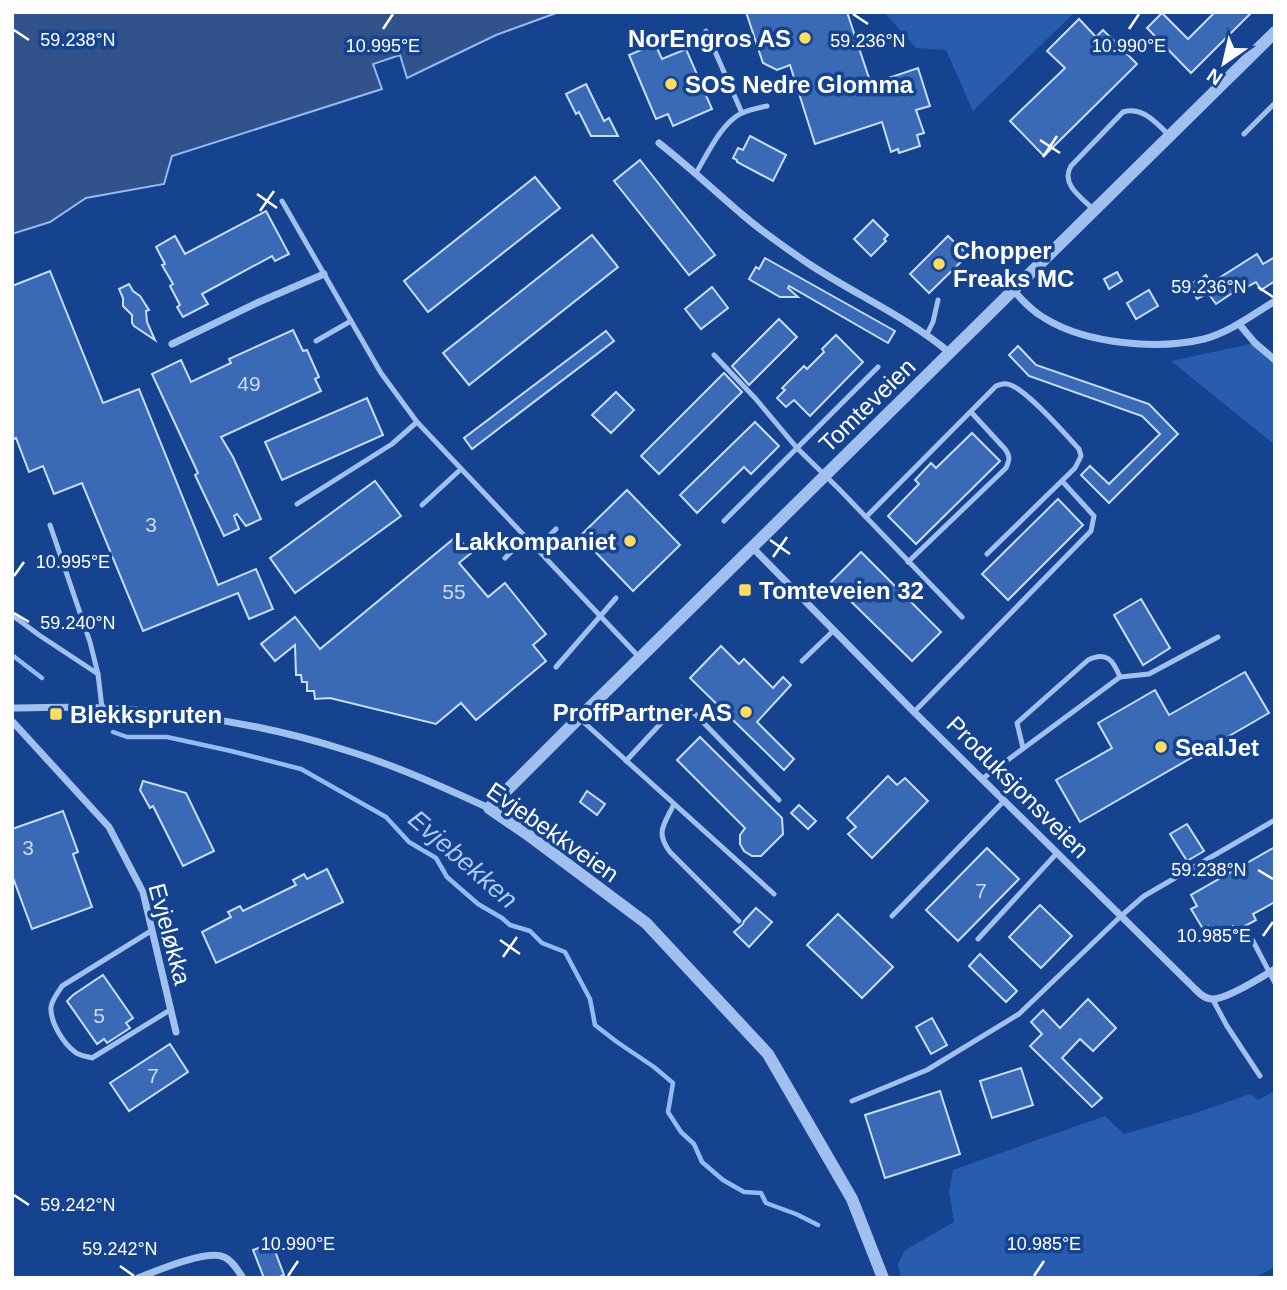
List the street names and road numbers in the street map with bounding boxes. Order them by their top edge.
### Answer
street label: Tomteveien [813,353,921,457]
street label: Produksjonsveien [941,710,1095,864]
street label: Evjebekkveien [482,777,624,887]
street label: Evjeløkka [143,880,197,988]

